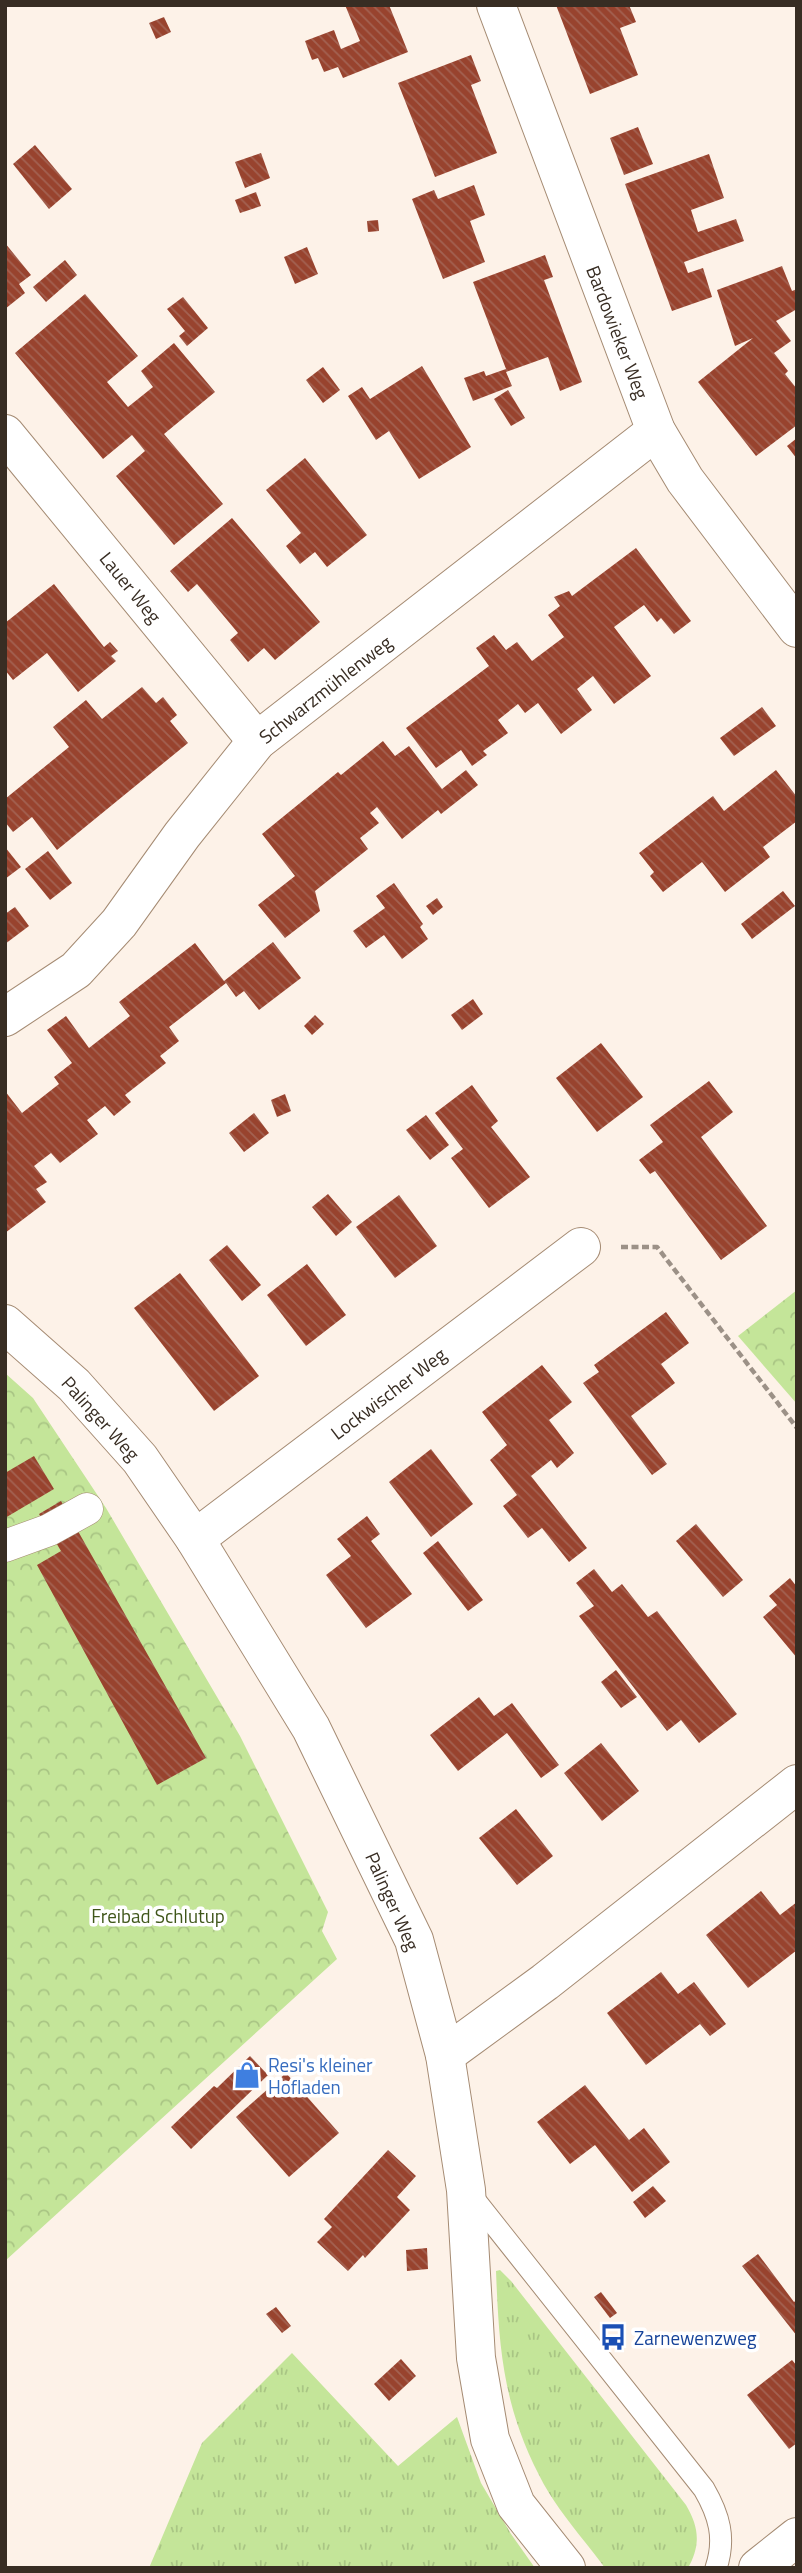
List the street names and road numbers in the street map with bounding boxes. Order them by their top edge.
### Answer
street label: Bardowieker Weg [579,261,657,403]
street label: Lauer Weg [93,545,169,629]
street label: Schwarzmühlenweg [252,628,398,750]
street label: Lockwischer Weg [324,1340,452,1446]
street label: Palinger Weg [55,1369,147,1467]
street label: Palinger Weg [358,1847,428,1955]

